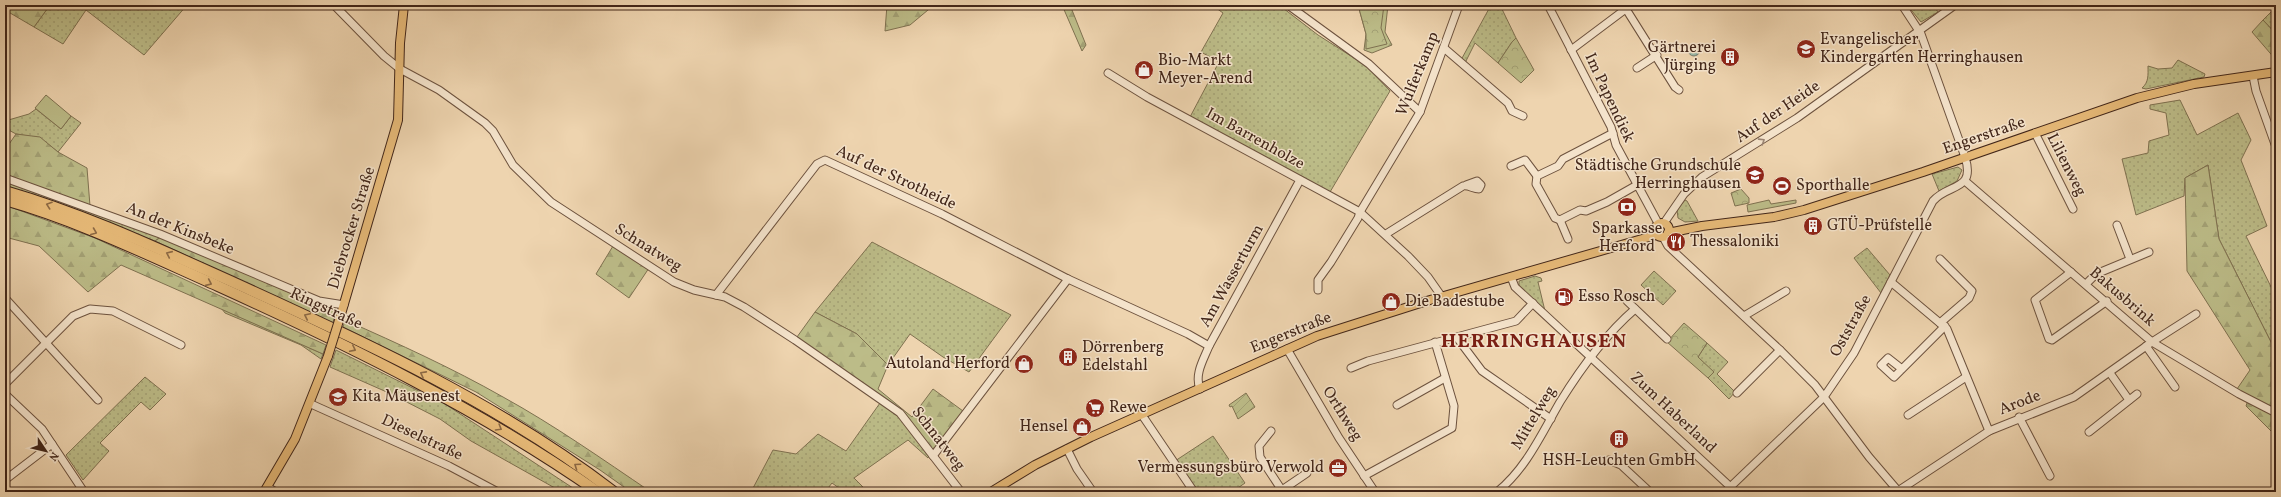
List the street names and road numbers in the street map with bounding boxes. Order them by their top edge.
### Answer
street label: Wulferkamp [1391,29,1445,119]
street label: Im Papendiek [1579,50,1640,147]
street label: Auf der Heide [1731,76,1825,148]
street label: Im Barrenholze [1202,103,1308,175]
street label: Engerstraße [1940,112,2028,160]
street label: Lilienweg [2041,130,2091,200]
street label: Auf der Strotheide [832,140,960,216]
street label: Diebrocker Straße [323,164,381,292]
street label: An der Kinsbeke [123,197,237,261]
street label: Schnatweg [610,219,686,277]
street label: Am Wasserturm [1195,221,1269,331]
street label: Bakusbrink [2084,262,2160,332]
street label: Ringstraße [286,283,366,335]
street label: Oststraße [1825,291,1877,361]
street label: Engerstraße [1247,307,1335,359]
street label: Zum Haberland [1625,367,1721,459]
street label: Orthweg [1317,382,1367,446]
street label: Mittelweg [1506,382,1562,454]
street label: Arode [1996,385,2044,421]
street label: Schnatweg [906,402,970,476]
street label: Dieselstraße [378,410,466,466]

